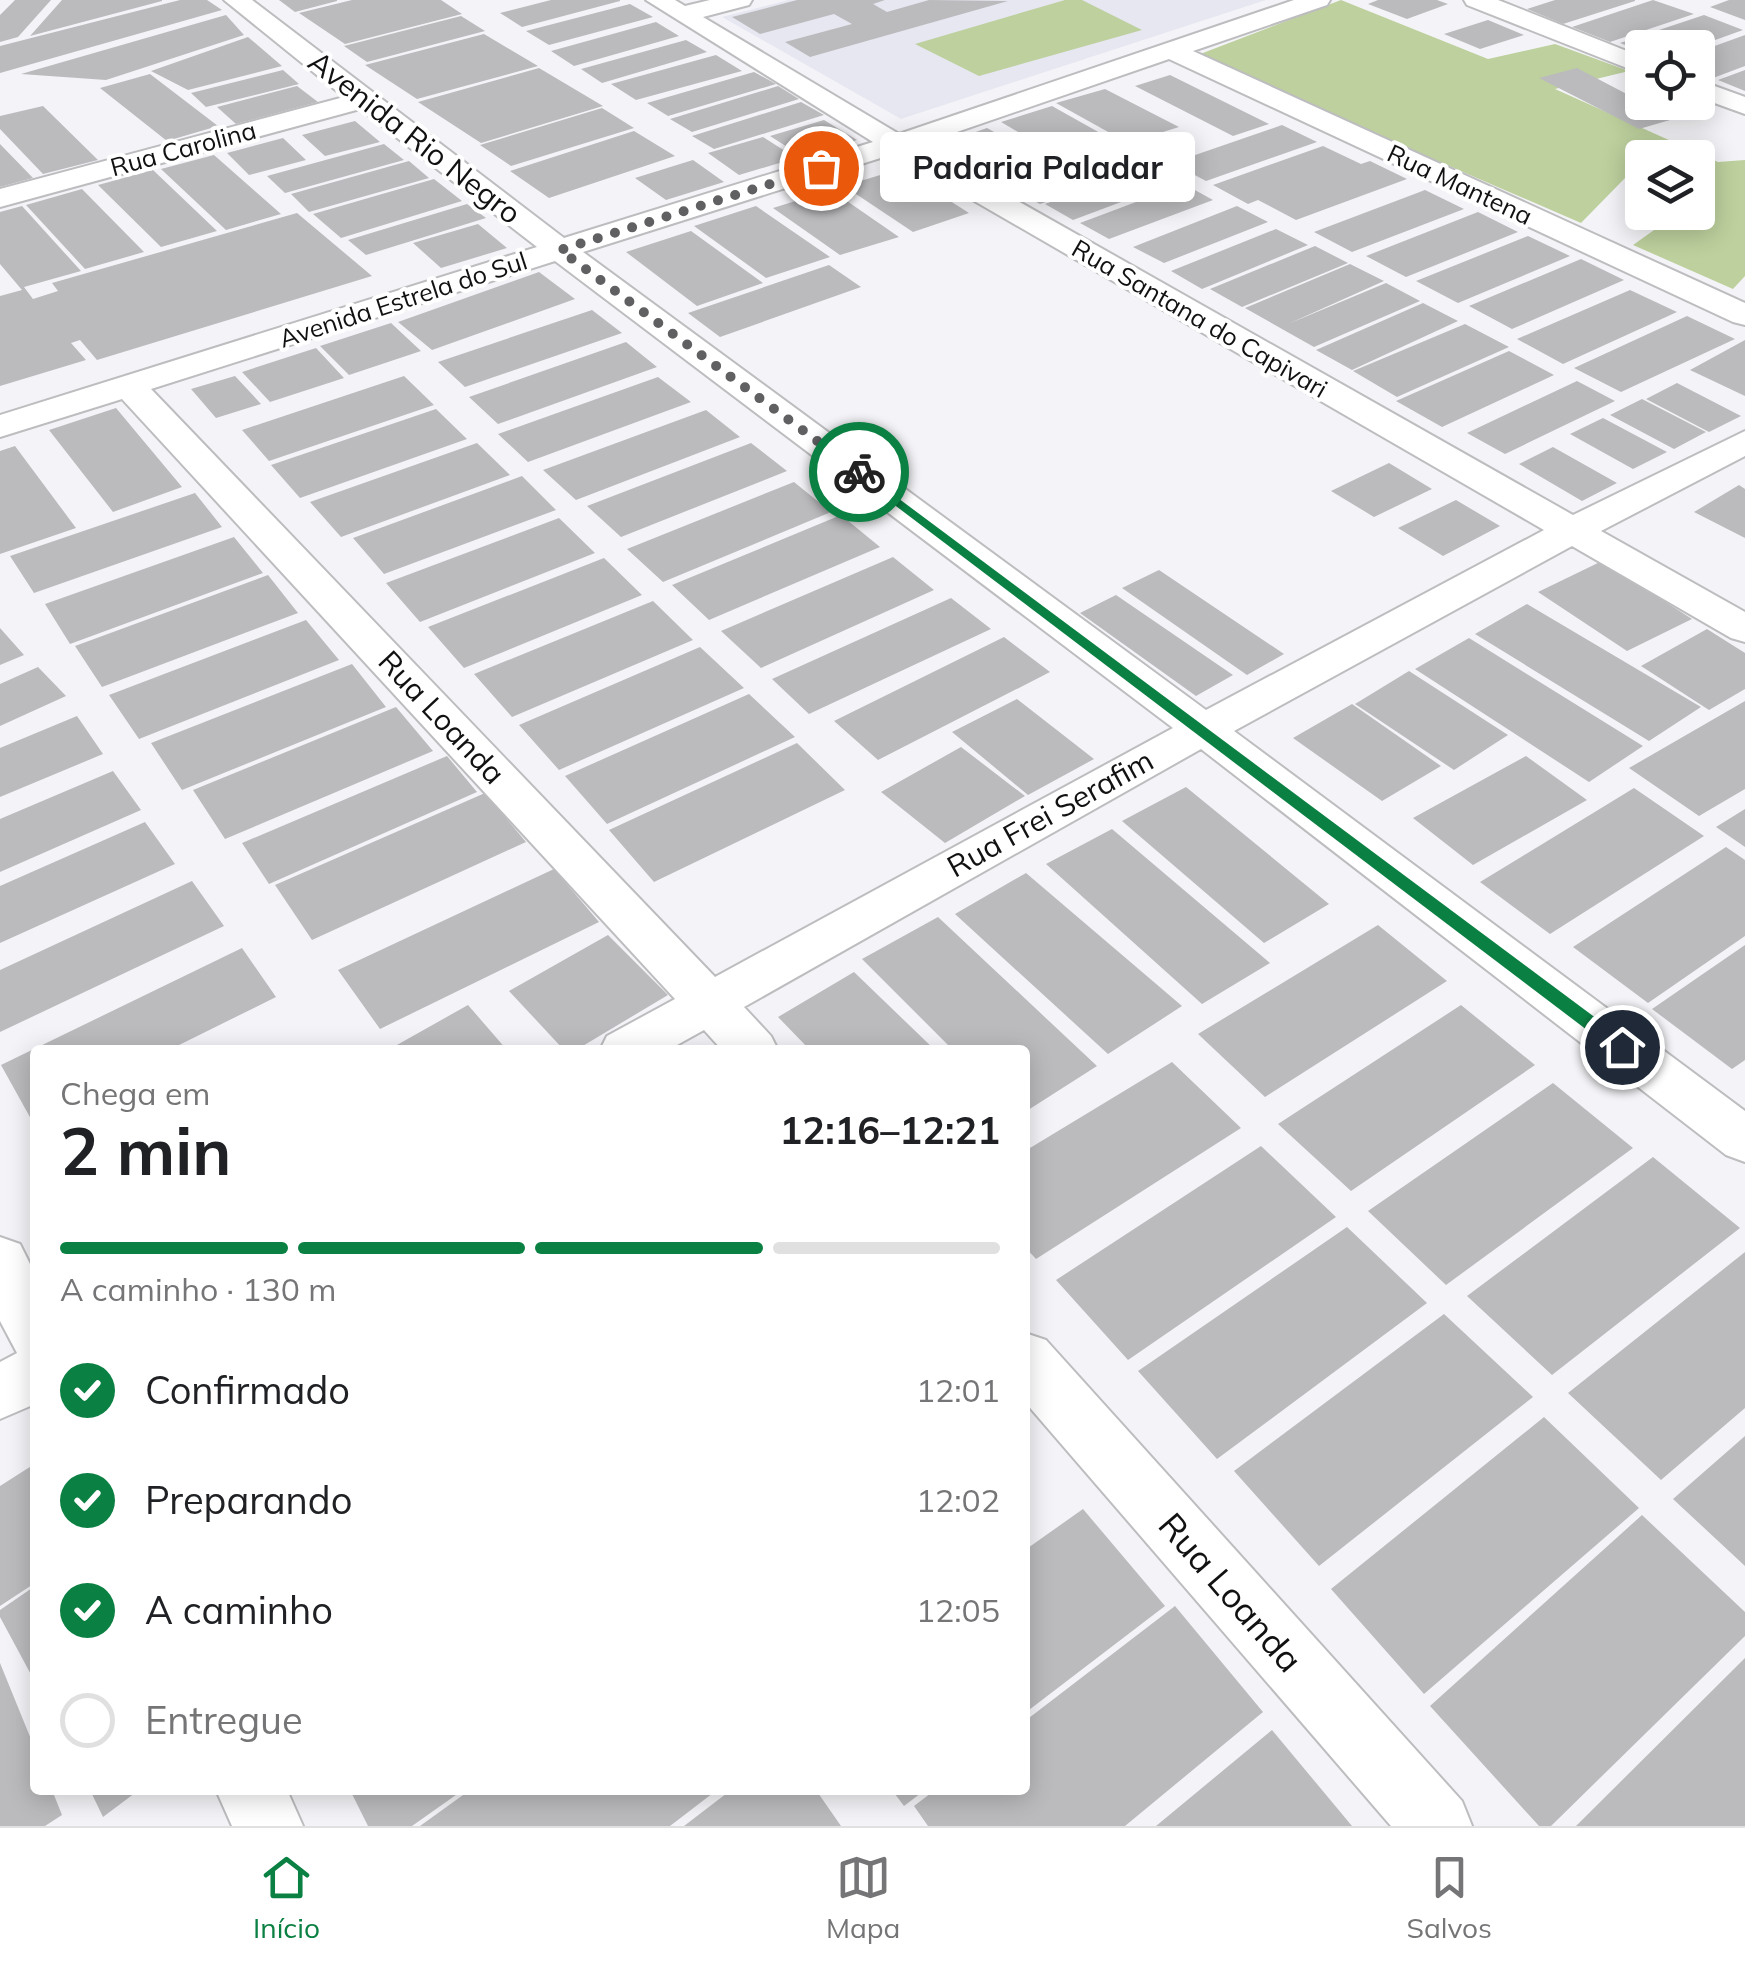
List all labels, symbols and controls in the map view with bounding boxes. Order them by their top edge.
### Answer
map controls [1625,30,1715,230]
button: locate [1625,30,1715,120]
street label: Avenida Rio Negro [301,42,529,232]
street label: Rua Carolina [107,114,259,182]
pin [779,126,864,211]
callout: Padaria Paladar [881,133,1196,203]
street label: Rua Mantena [1383,137,1537,231]
button: layers [1625,140,1715,230]
icon: bag [794,141,849,196]
text: Padaria Paladar [912,147,1163,187]
street label: Rua Santana do Capivari [1067,232,1333,404]
street label: Avenida Estrela do Sul [275,244,531,354]
courier [809,422,909,522]
icon: bike [832,445,887,500]
street label: Rua Loanda [371,642,513,792]
street label: Rua Frei Serafim [940,741,1160,885]
pin [1580,1005,1665,1090]
icon: home [1595,1020,1650,1075]
text: Chega em [60,1073,210,1113]
text: 12:16–12:21 [780,1106,1000,1154]
text: 2 min [60,1110,231,1191]
text: A caminho · 130 m [60,1269,336,1309]
icon: check [60,1363,115,1418]
text: Confirmado [145,1366,350,1414]
text: 12:01 [916,1370,1000,1410]
icon: check [60,1473,115,1528]
text: Preparando [145,1476,352,1524]
text: 12:02 [916,1480,1000,1520]
street label: Rua Loanda [1150,1503,1312,1681]
icon: check [60,1583,115,1638]
text: A caminho [145,1586,333,1634]
text: 12:05 [916,1590,1000,1630]
text: Entregue [145,1696,303,1744]
tab: Início [253,1850,320,1945]
tab: Mapa [826,1850,900,1945]
tab: Salvos [1406,1850,1492,1945]

